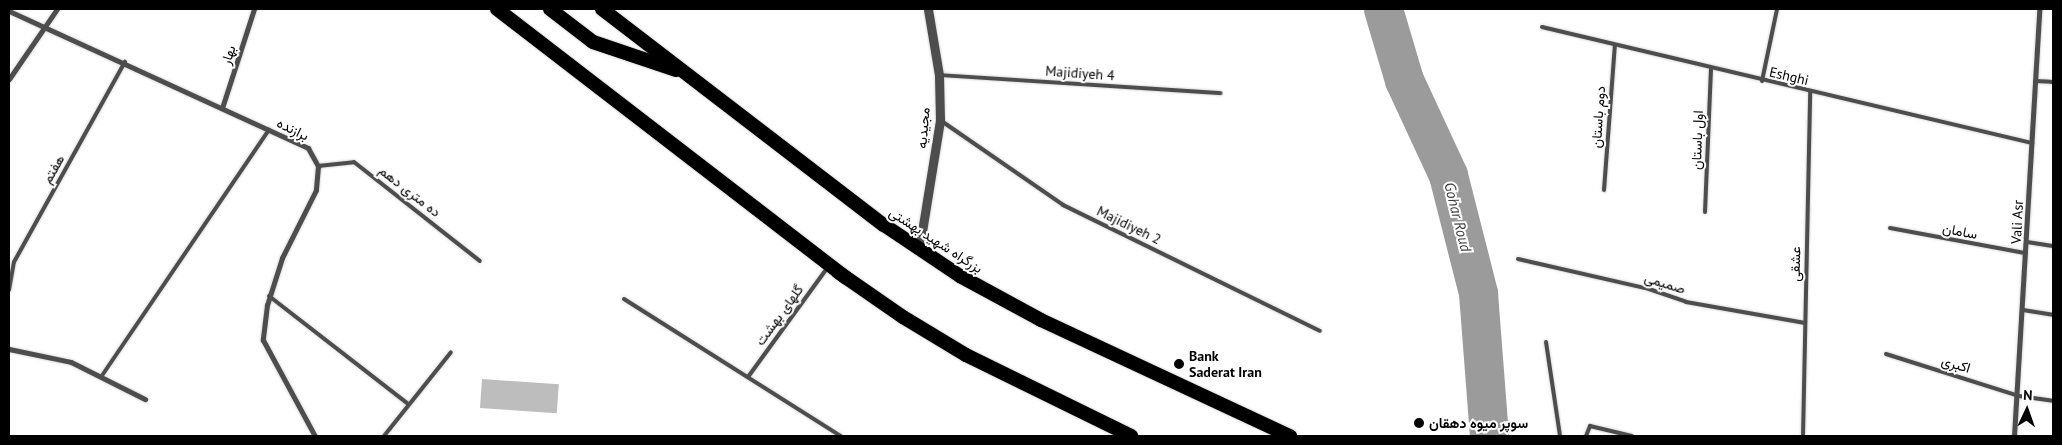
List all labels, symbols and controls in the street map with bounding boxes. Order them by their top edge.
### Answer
street label: بهار [217,43,239,67]
street label: Majidiyeh 4 [1045,62,1115,84]
street label: Eshghi [1768,63,1810,89]
street label: دوم باستان [1587,85,1609,149]
street label: مجیدیه [913,107,933,149]
street label: اول باستان [1688,110,1706,170]
street label: برازنده [274,114,312,144]
street label: هفتم [38,152,68,186]
street label: ده متری دهم [376,162,444,220]
water label: Gohar Roud [1441,180,1475,254]
street label: Vali Asr [2007,199,2027,245]
street label: Majidiyeh 2 [1094,202,1164,248]
street label: بزرگراه شهید بهشتی [886,203,986,277]
street label: سامان [1941,219,1979,243]
street label: عشقی [1786,246,1804,282]
street label: صمیمی [1642,269,1688,297]
street label: گلهای بهشت [751,281,807,349]
place label: Bank Saderat Iran [1189,348,1262,381]
street label: اکبری [1939,352,1973,376]
marker: Bank Saderat Iran [1173,358,1185,370]
north arrow [2002,385,2052,435]
text: N [2023,386,2033,404]
place label: سوپر میوه دهقان [1429,415,1528,431]
marker: سوپر میوه دهقان [1413,417,1425,429]

